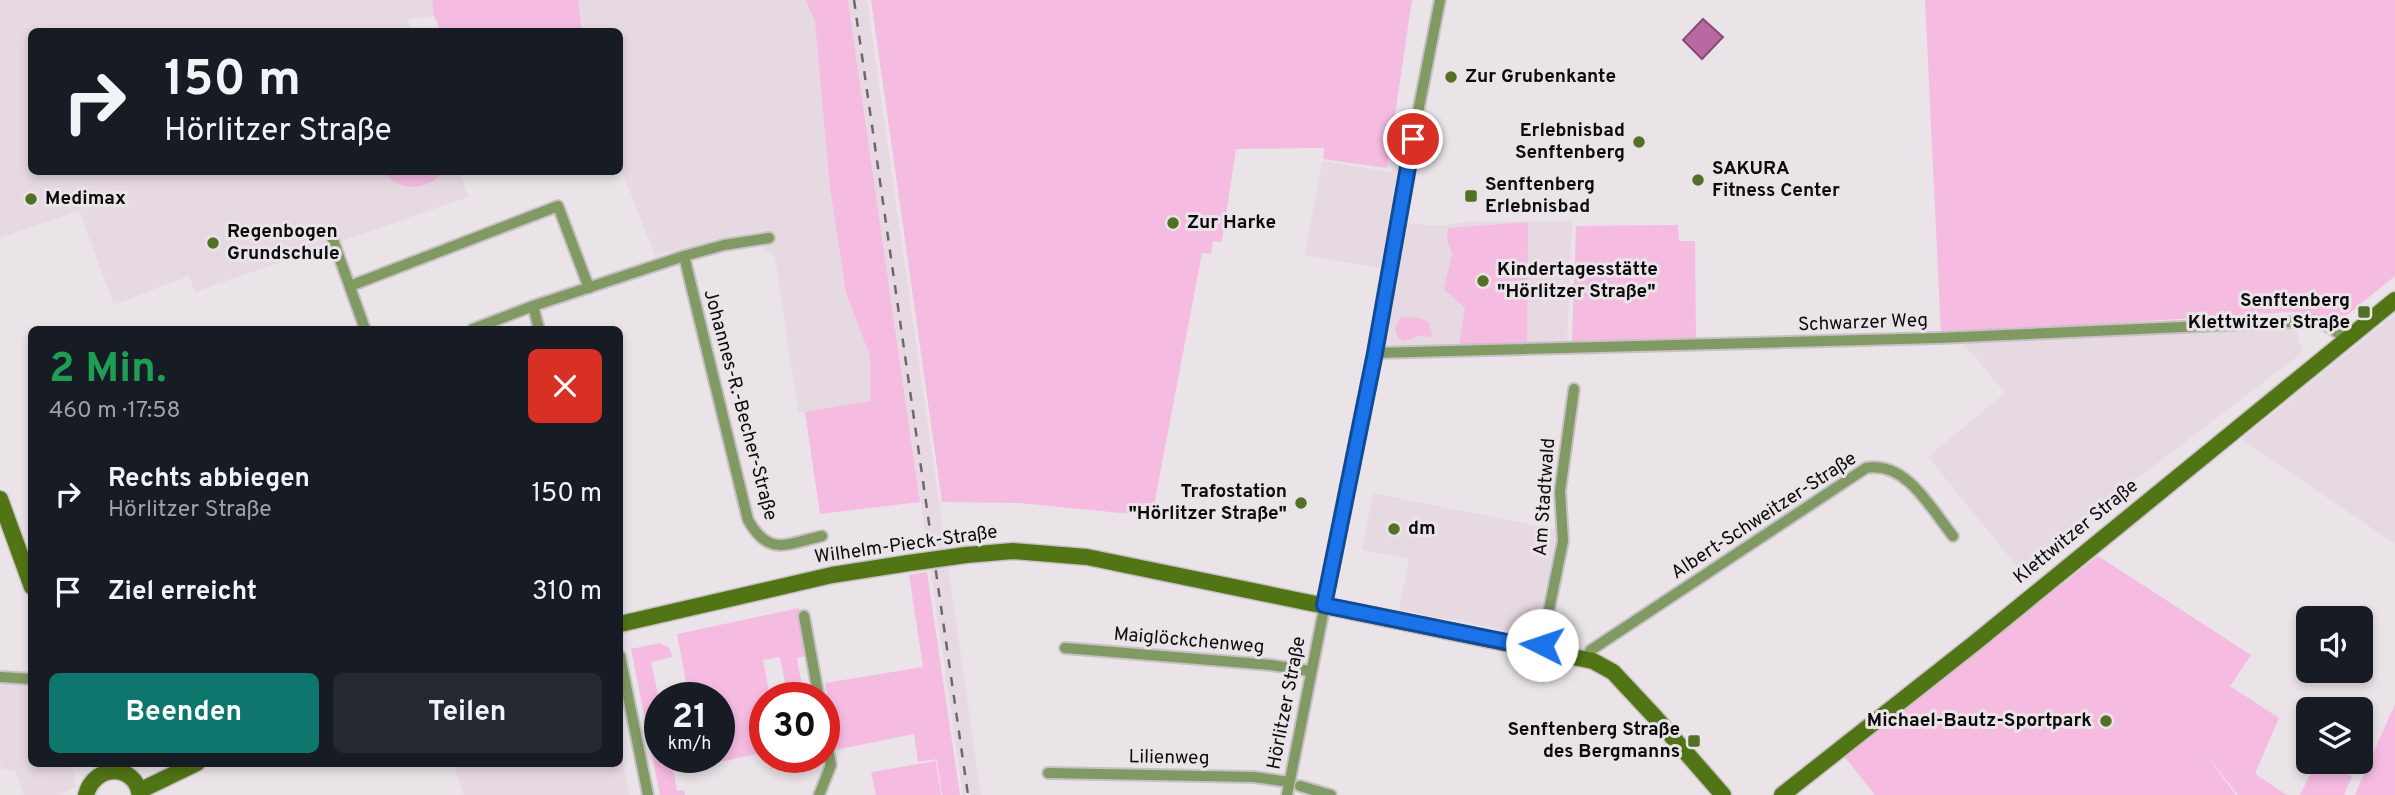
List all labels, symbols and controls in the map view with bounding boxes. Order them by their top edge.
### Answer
text: 150 m [164,51,301,113]
icon: right [49,56,140,147]
place label: Zur Grubenkante [1465,65,1616,89]
marker: Zur Grubenkante [1443,69,1459,85]
pin [1383,109,1443,169]
text: Hörlitzer Straße [164,112,392,152]
place label: Erlebnisbad Senftenberg [1515,119,1625,165]
icon: arrive [1394,120,1432,158]
marker: Erlebnisbad Senftenberg [1631,134,1647,150]
place label: SAKURA Fitness Center [1712,157,1840,203]
marker: SAKURA Fitness Center [1690,172,1706,188]
place label: Senftenberg Erlebnisbad [1485,173,1595,219]
place label: Medimax [45,187,126,211]
marker: Senftenberg Erlebnisbad [1463,188,1479,204]
marker: Medimax [23,191,39,207]
place label: Zur Harke [1187,211,1276,235]
marker: Zur Harke [1165,215,1181,231]
place label: Regenbogen Grundschule [227,220,340,266]
marker: Regenbogen Grundschule [205,235,221,251]
place label: Kindertagesstätte "Hörlitzer Straße" [1497,258,1658,304]
marker: Kindertagesstätte "Hörlitzer Straße" [1475,273,1491,289]
street label: Johannes-R.-Becher-Straße [698,287,782,523]
place label: Senftenberg Klettwitzer Straße [2188,289,2350,335]
marker: Senftenberg Klettwitzer Straße [2356,304,2372,320]
street label: Schwarzer Weg [1798,309,1928,337]
text: 2 Min. [49,344,166,397]
button: close [528,349,602,423]
text: 460 m · 17:58 [49,397,181,426]
street label: Am Stadtwald [1529,437,1561,557]
street label: Albert-Schweitzer-Straße [1667,447,1861,585]
text: Rechts abbiegen [108,463,310,496]
street label: Klettwitzer Straße [2009,474,2143,590]
icon: right [49,475,87,513]
text: 150 m [531,478,602,511]
place label: Trafostation "Hörlitzer Straße" [1128,480,1287,526]
marker: Trafostation "Hörlitzer Straße" [1293,495,1309,511]
text: Hörlitzer Straße [108,496,272,525]
place label: dm [1408,517,1436,541]
street label: Wilhelm-Pieck-Straße [813,520,999,570]
marker: dm [1386,521,1402,537]
icon: arrive [49,573,87,611]
text: Ziel erreicht [108,576,257,609]
text: 310 m [532,576,602,609]
map controls [2296,606,2373,774]
button: sound [2296,606,2373,683]
position arrow [1505,608,1579,682]
street label: Maiglöckchenweg [1113,622,1265,660]
street label: Hörlitzer Straße [1262,634,1312,772]
button: Beenden [49,673,319,753]
button: Teilen [333,673,602,753]
speed limit sign: 30 [749,682,840,773]
text: 21 [672,696,707,740]
button: layers [2296,697,2373,774]
place label: Michael-Bautz-Sportpark [1867,709,2092,733]
marker: Michael-Bautz-Sportpark [2098,713,2114,729]
place label: Senftenberg Straße des Bergmanns [1507,718,1680,764]
text: km/h [668,733,711,756]
marker: Senftenberg Straße des Bergmanns [1686,733,1702,749]
street label: Lilienweg [1128,745,1210,771]

